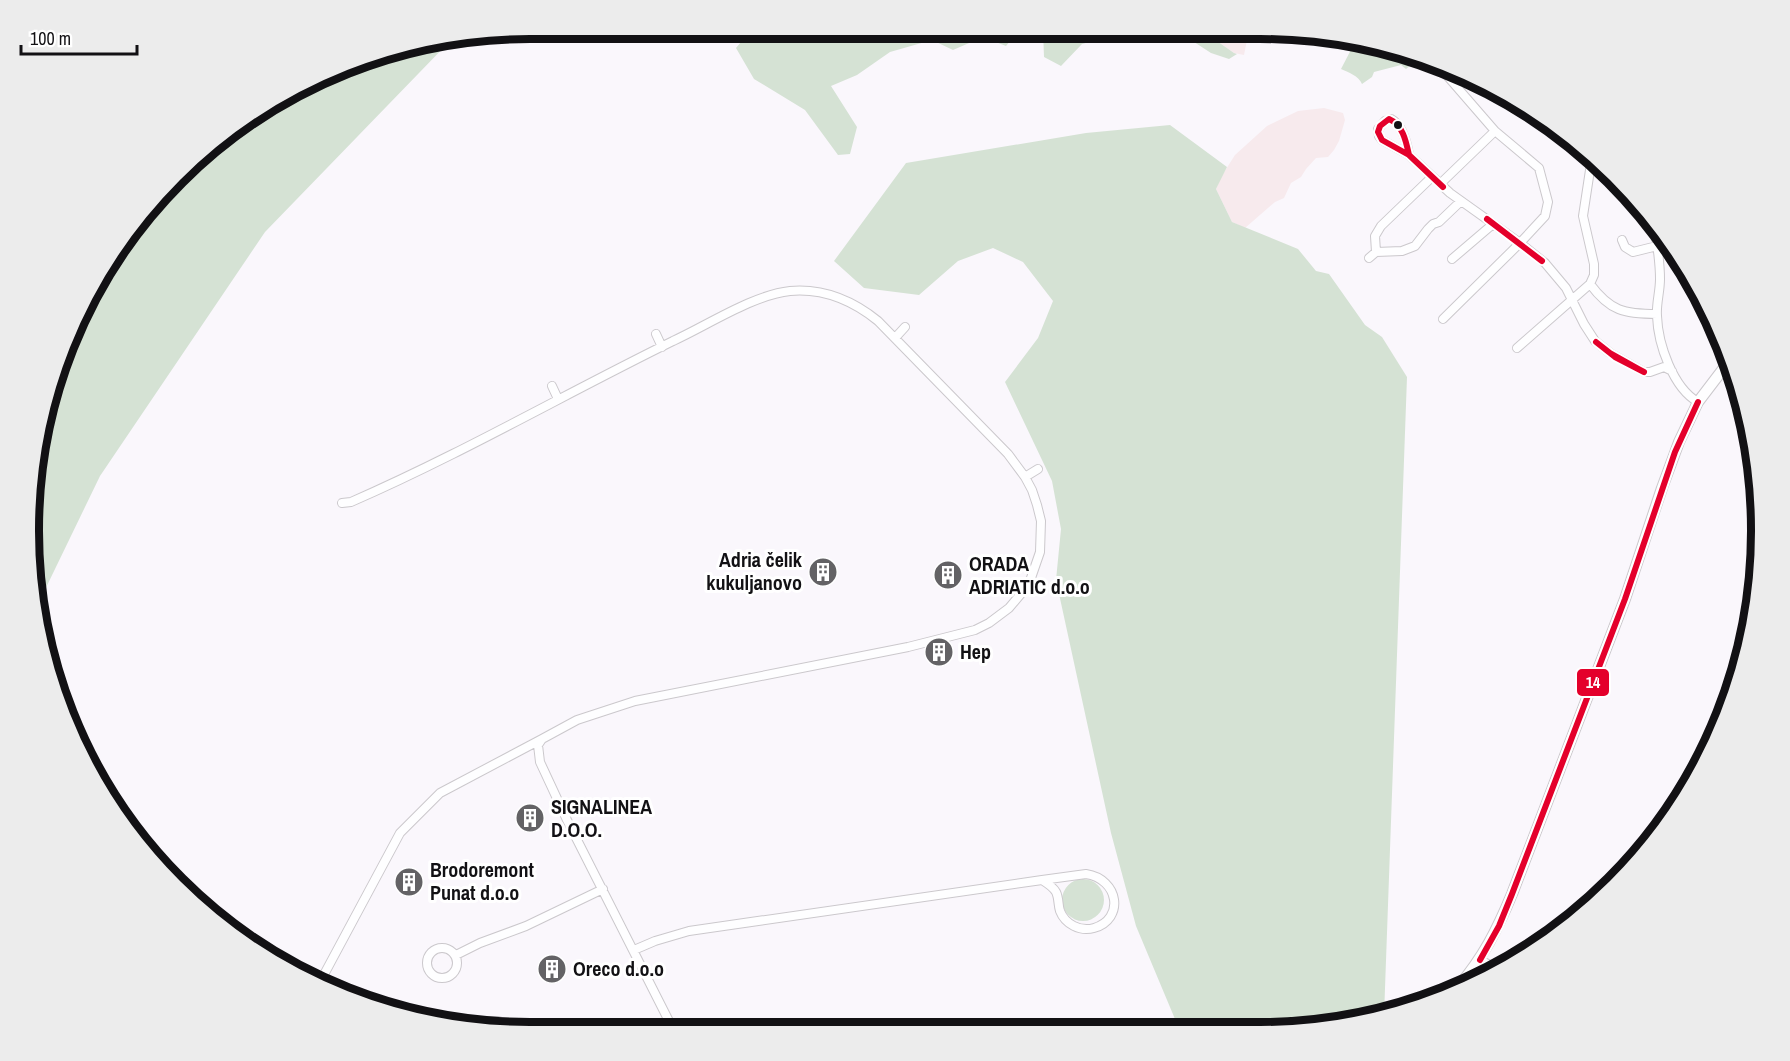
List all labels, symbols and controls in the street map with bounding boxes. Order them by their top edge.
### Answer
scale bar [21,18,136,56]
text: 100 m [30,26,71,51]
unlabelled marker [1392,119,1404,131]
place label: Adria čelik kukuljanovo [706,546,803,596]
place label: ORADA ADRIATIC d.o.o [969,550,1090,600]
building icon: Adria čelik kukuljanovo [807,556,839,588]
building icon: ORADA ADRIATIC d.o.o [932,559,964,591]
building icon: Hep [923,636,955,668]
place label: Hep [960,638,991,665]
line badge: 14 [1576,668,1610,697]
text: 14 [1586,671,1601,693]
place label: SIGNALINEA D.O.O. [551,793,652,843]
building icon: SIGNALINEA D.O.O. [514,802,546,834]
place label: Brodoremont Punat d.o.o [430,856,534,906]
building icon: Brodoremont Punat d.o.o [393,866,425,898]
building icon: Oreco d.o.o [536,953,568,985]
place label: Oreco d.o.o [573,955,664,982]

